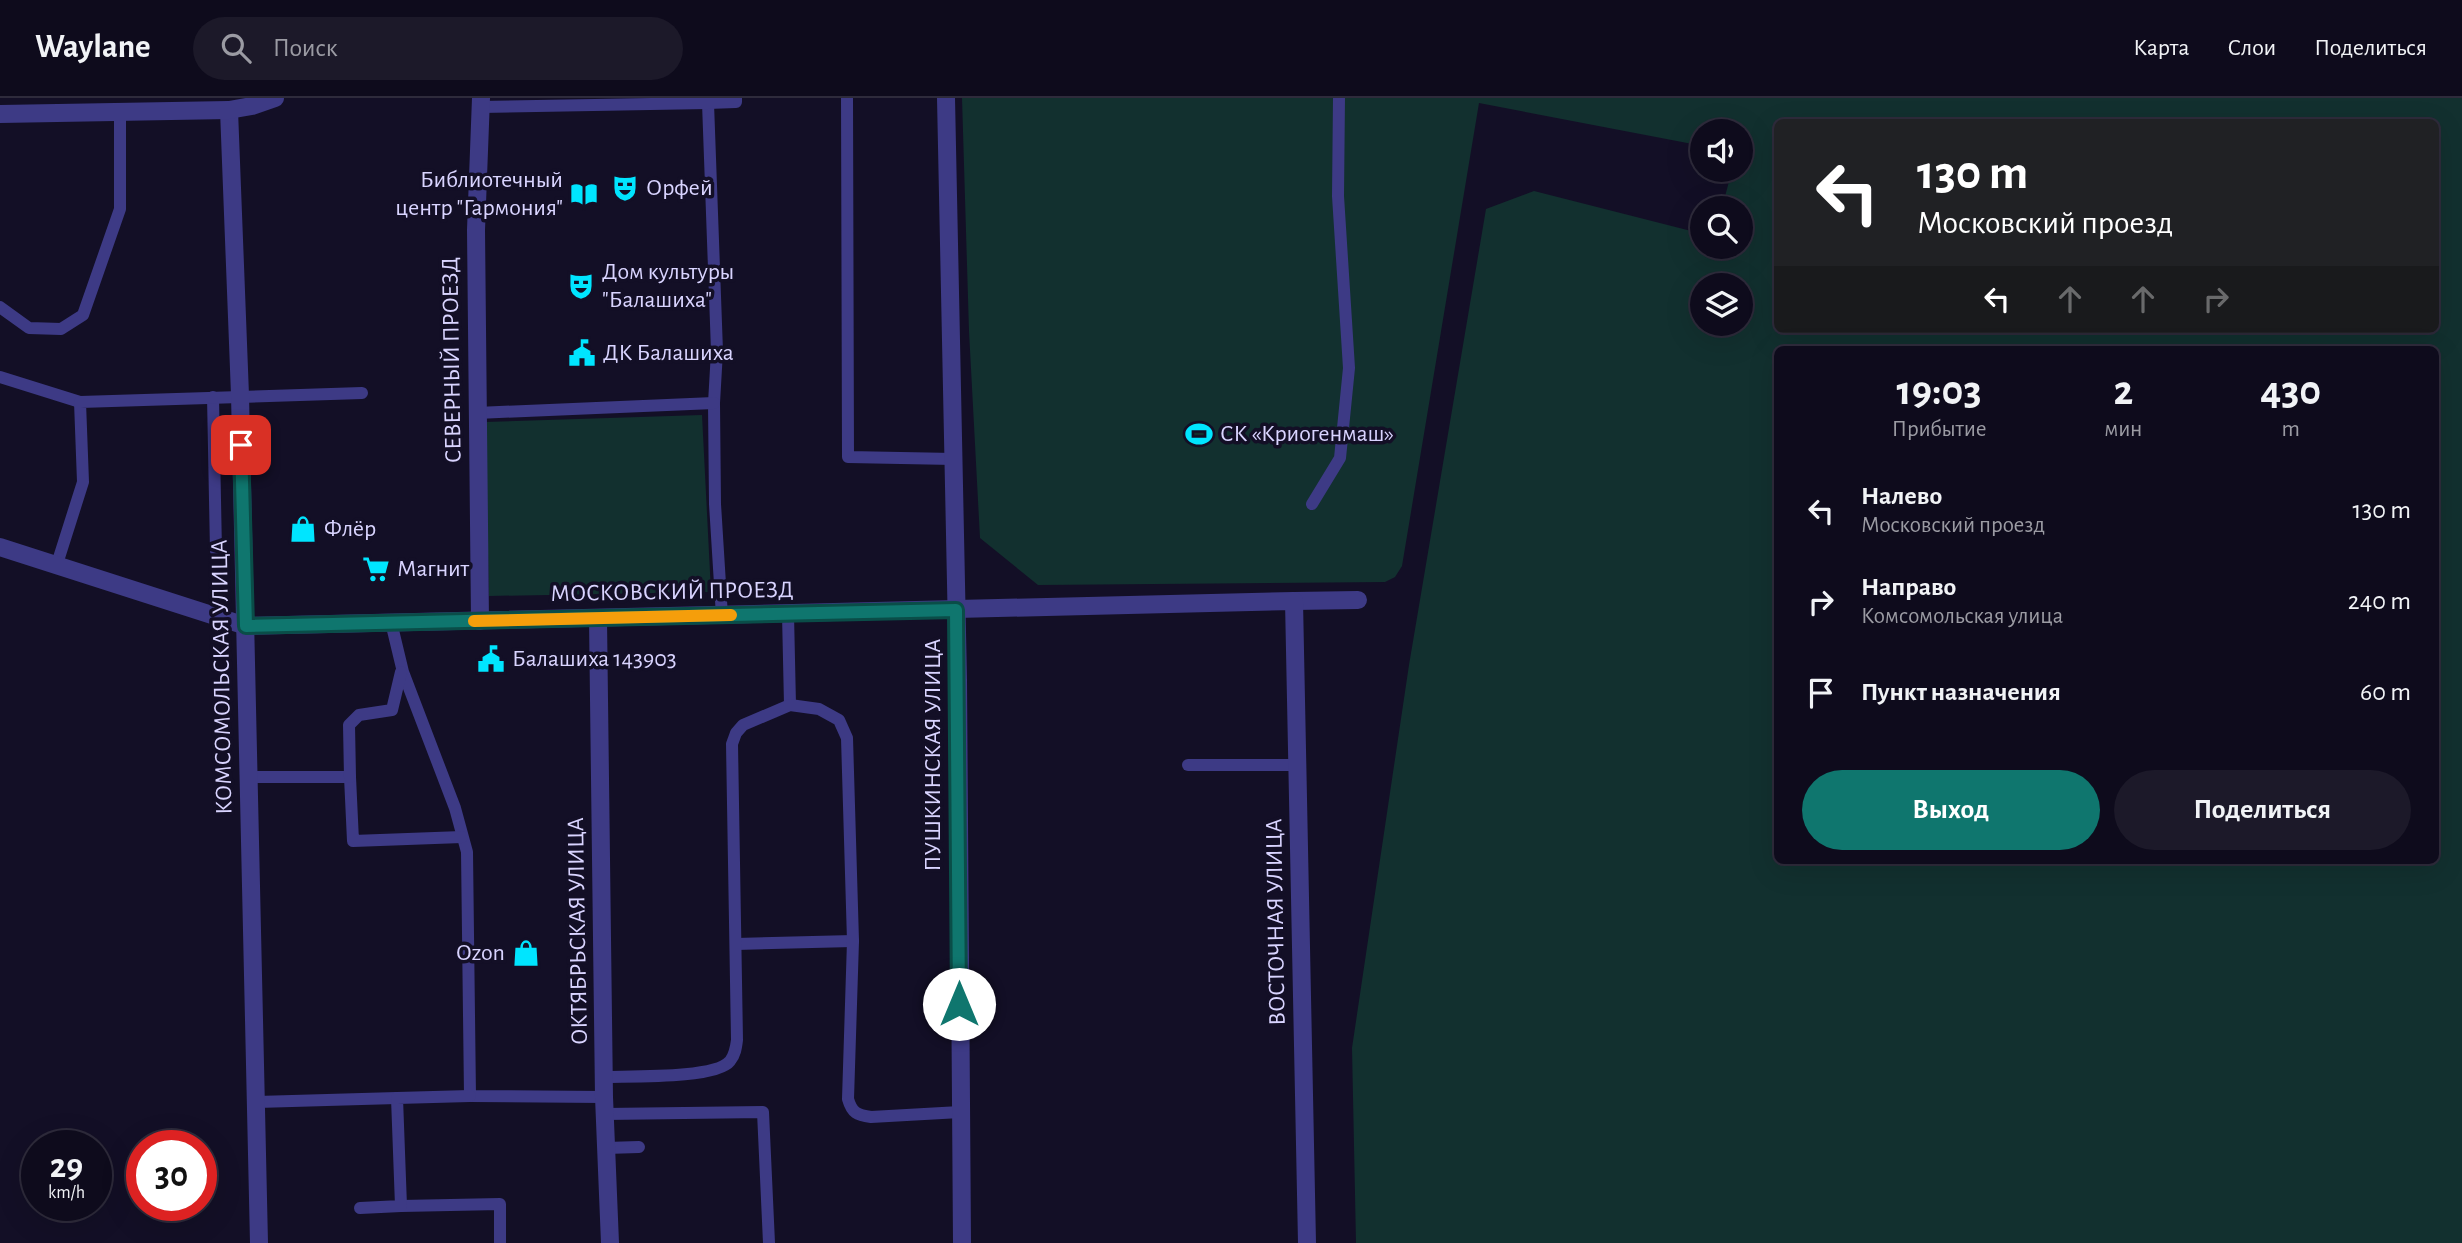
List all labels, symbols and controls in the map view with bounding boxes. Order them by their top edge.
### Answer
search box [193,17,683,80]
icon: search [217,29,255,67]
text: Waylane [35,31,151,64]
text: Поиск [273,35,338,61]
text: Карта [2133,36,2189,60]
text: Слои [2227,36,2276,60]
text: Поделиться [2314,36,2427,60]
map controls [1690,119,1753,336]
button: sound [1690,119,1753,182]
icon: left [1802,147,1893,238]
text: 130 m [1917,149,2028,198]
place label: Библиотечный центр "Гармония" [395,168,563,220]
theatre icon: Орфей [610,173,640,203]
place label: Орфей [646,176,713,200]
library icon: Библиотечный центр "Гармония" [569,179,599,209]
button: search [1690,196,1753,259]
text: Московский проезд [1917,207,2173,239]
street label: СЕВЕРНЫЙ ПРОЕЗД [438,257,466,463]
place label: Дом культуры "Балашиха" [602,260,734,312]
theatre icon: Дом культуры "Балашиха" [566,271,596,301]
button: layers [1690,273,1753,336]
icon: left [1978,280,2016,318]
icon: ahead [2051,280,2089,318]
icon: ahead [2124,280,2162,318]
icon: right [2197,280,2235,318]
public building icon: ДК Балашиха [567,338,597,368]
place label: ДК Балашиха [603,341,734,365]
text: 19:03 [1897,370,1982,412]
text: 2 [2113,370,2133,412]
text: 430 [2260,370,2321,412]
pin [211,415,271,475]
text: Прибытие [1892,418,1986,441]
text: мин [2104,418,2142,441]
text: m [2281,418,2300,441]
sports icon: СК «Криогенмаш» [1184,419,1214,449]
place label: СК «Криогенмаш» [1220,422,1394,446]
icon: arrive [222,426,260,464]
text: Налево [1861,483,1942,509]
icon: left [1802,492,1840,530]
text: 130 m [2353,497,2411,523]
shop icon: Флёр [288,514,318,544]
text: Московский проезд [1861,514,2045,537]
place label: Флёр [324,517,376,541]
street label: КОМСОМОЛЬСКАЯ УЛИЦА [208,539,236,815]
supermarket icon: Магнит [361,554,391,584]
place label: Магнит [397,557,469,581]
text: Направо [1861,574,1956,600]
street label: МОСКОВСКИЙ ПРОЕЗД [550,578,794,606]
icon: right [1802,583,1840,621]
text: 240 m [2348,588,2411,614]
text: Комсомольская улица [1861,605,2063,628]
street label: ПУШКИНСКАЯ УЛИЦА [921,639,945,871]
public building icon: Балашиха 143903 [476,644,506,674]
place label: Балашиха 143903 [512,647,677,671]
icon: arrive [1802,674,1840,712]
text: Пункт назначения [1861,679,2061,705]
text: 60 m [2360,679,2411,705]
button: Выход [1802,770,2100,850]
button: Поделиться [2114,770,2411,850]
street label: ОКТЯБРЬСКАЯ УЛИЦА [564,817,592,1045]
street label: ВОСТОЧНАЯ УЛИЦА [1262,818,1290,1026]
shop icon: Ozon [511,938,541,968]
place label: Ozon [456,941,505,965]
position arrow [922,967,996,1041]
speed limit sign: 30 [126,1130,217,1221]
text: 29 [50,1149,83,1184]
text: km/h [48,1184,85,1202]

